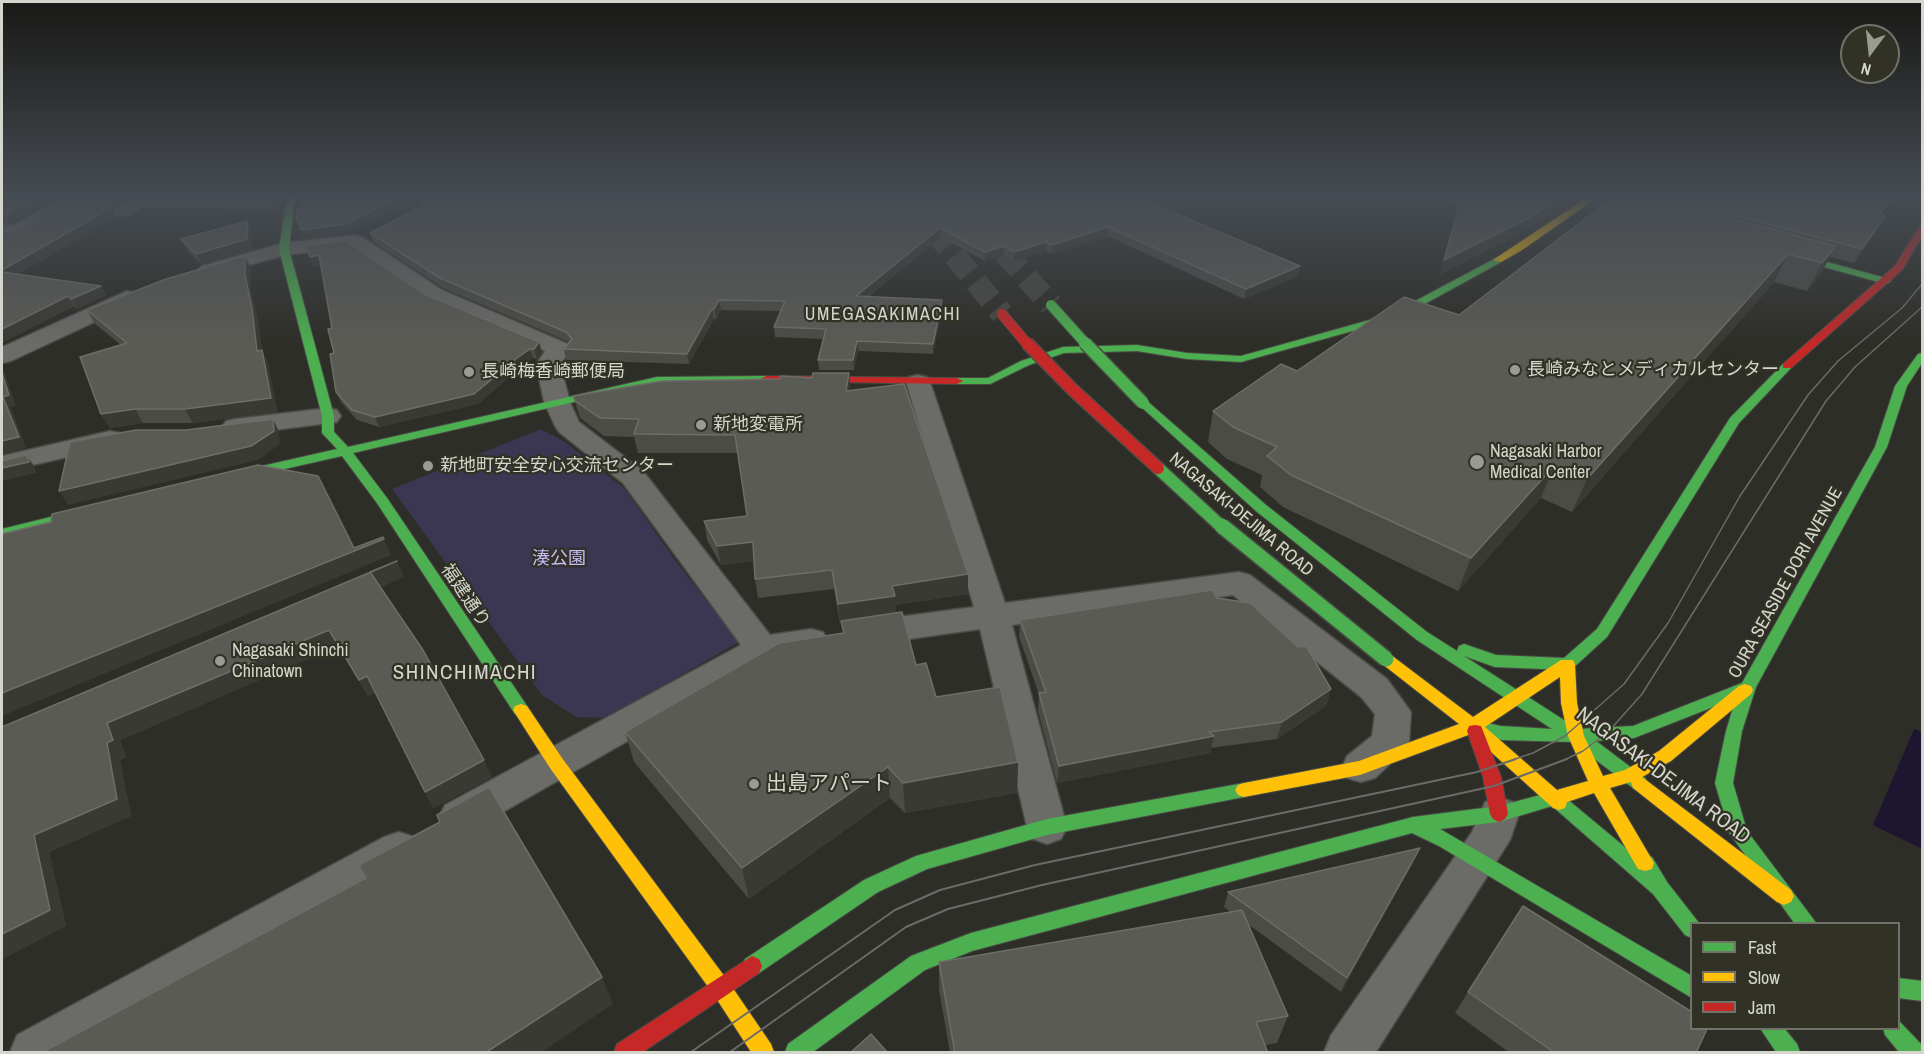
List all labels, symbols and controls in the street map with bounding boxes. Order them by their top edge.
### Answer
north arrow [1840,24,1900,84]
text: N [1858,58,1873,81]
district label: UMEGASAKIMACHI [805,304,961,326]
place label: 長崎みなとメディカルセンター [1527,359,1779,381]
place label: 長崎梅香崎郵便局 [481,361,625,383]
marker: 長崎みなとメディカルセンター [1508,363,1522,377]
marker: 長崎梅香崎郵便局 [462,365,476,379]
place label: 新地変電所 [713,414,803,436]
marker: 新地変電所 [694,418,708,432]
place label: Nagasaki Harbor Medical Center [1490,441,1602,484]
street label: NAGASAKI-DEJIMA ROAD [1165,448,1317,582]
marker: Nagasaki Harbor Medical Center [1468,453,1486,471]
place label: 新地町安全安心交流センター [440,455,674,477]
marker: 新地町安全安心交流センター [421,459,435,473]
street label: OURA SEASIDE DORI AVENUE [1724,484,1848,682]
park label: 湊公園 [532,548,586,570]
street label: 福建通り [436,560,494,632]
place label: Nagasaki Shinchi Chinatown [232,640,349,682]
marker: Nagasaki Shinchi Chinatown [213,654,227,668]
district label: SHINCHIMACHI [393,660,537,686]
street label: NAGASAKI-DEJIMA ROAD [1571,702,1755,850]
place label: 出島アパート [766,771,892,797]
marker: 出島アパート [747,777,761,791]
legend [1690,922,1900,1030]
text: Fast [1748,935,1776,960]
text: Slow [1748,965,1780,990]
text: Jam [1748,995,1776,1020]

